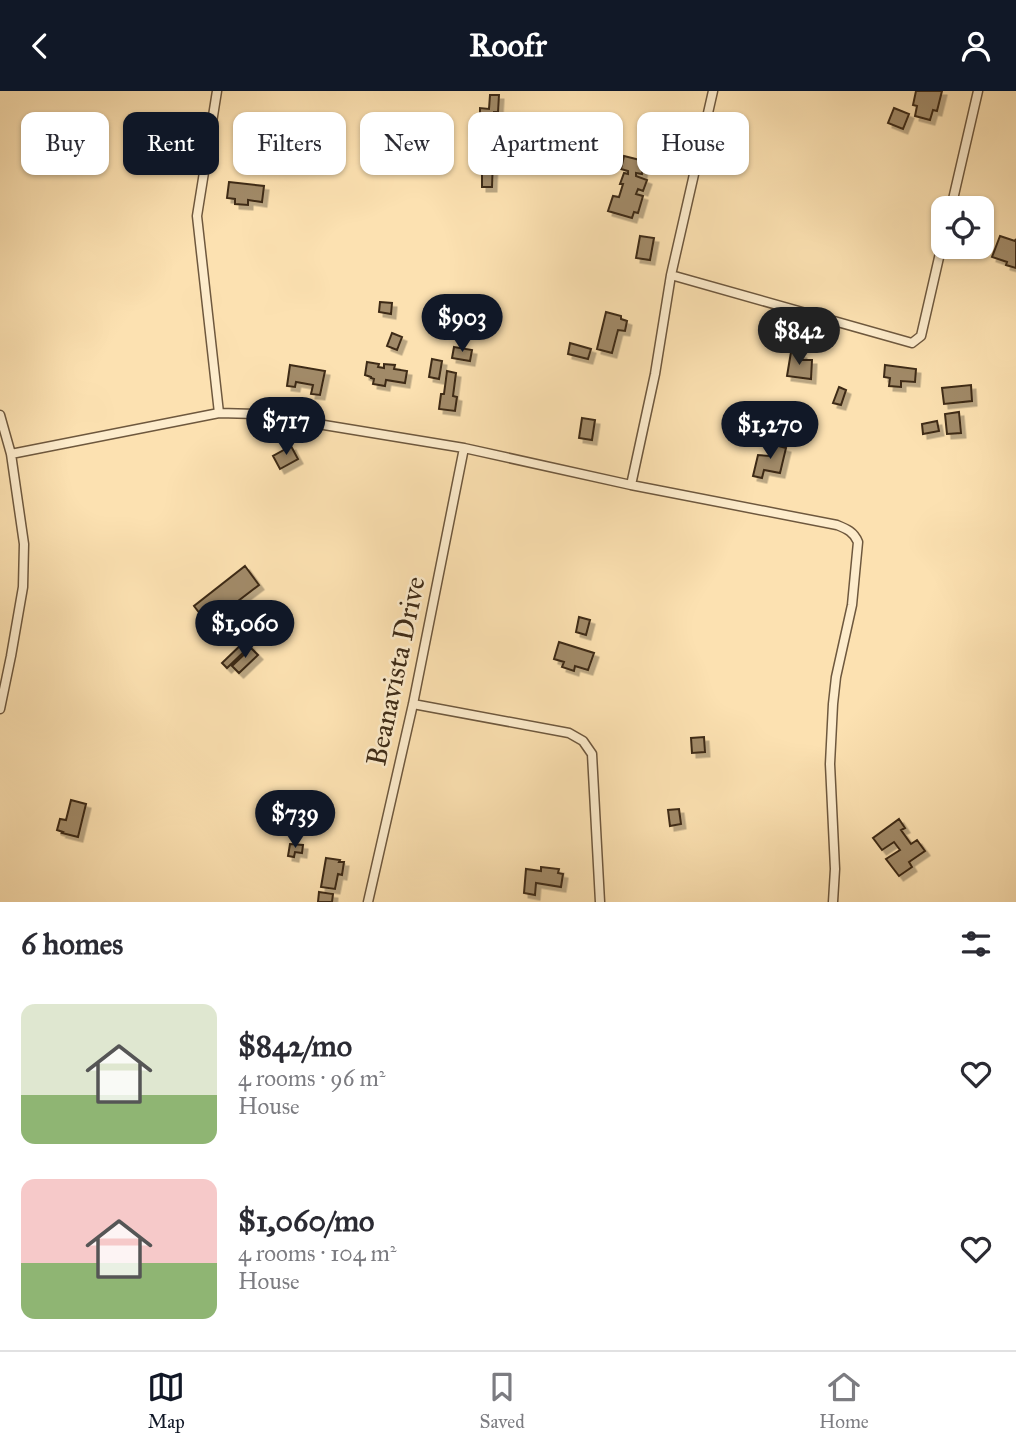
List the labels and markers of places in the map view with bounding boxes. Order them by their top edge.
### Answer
pin: $903 [421,295,503,354]
pin: $842 [758,307,840,367]
pin: $717 [245,397,327,457]
pin: $1,270 [713,401,827,461]
pin: $1,060 [188,601,302,660]
pin: $739 [254,791,336,850]

